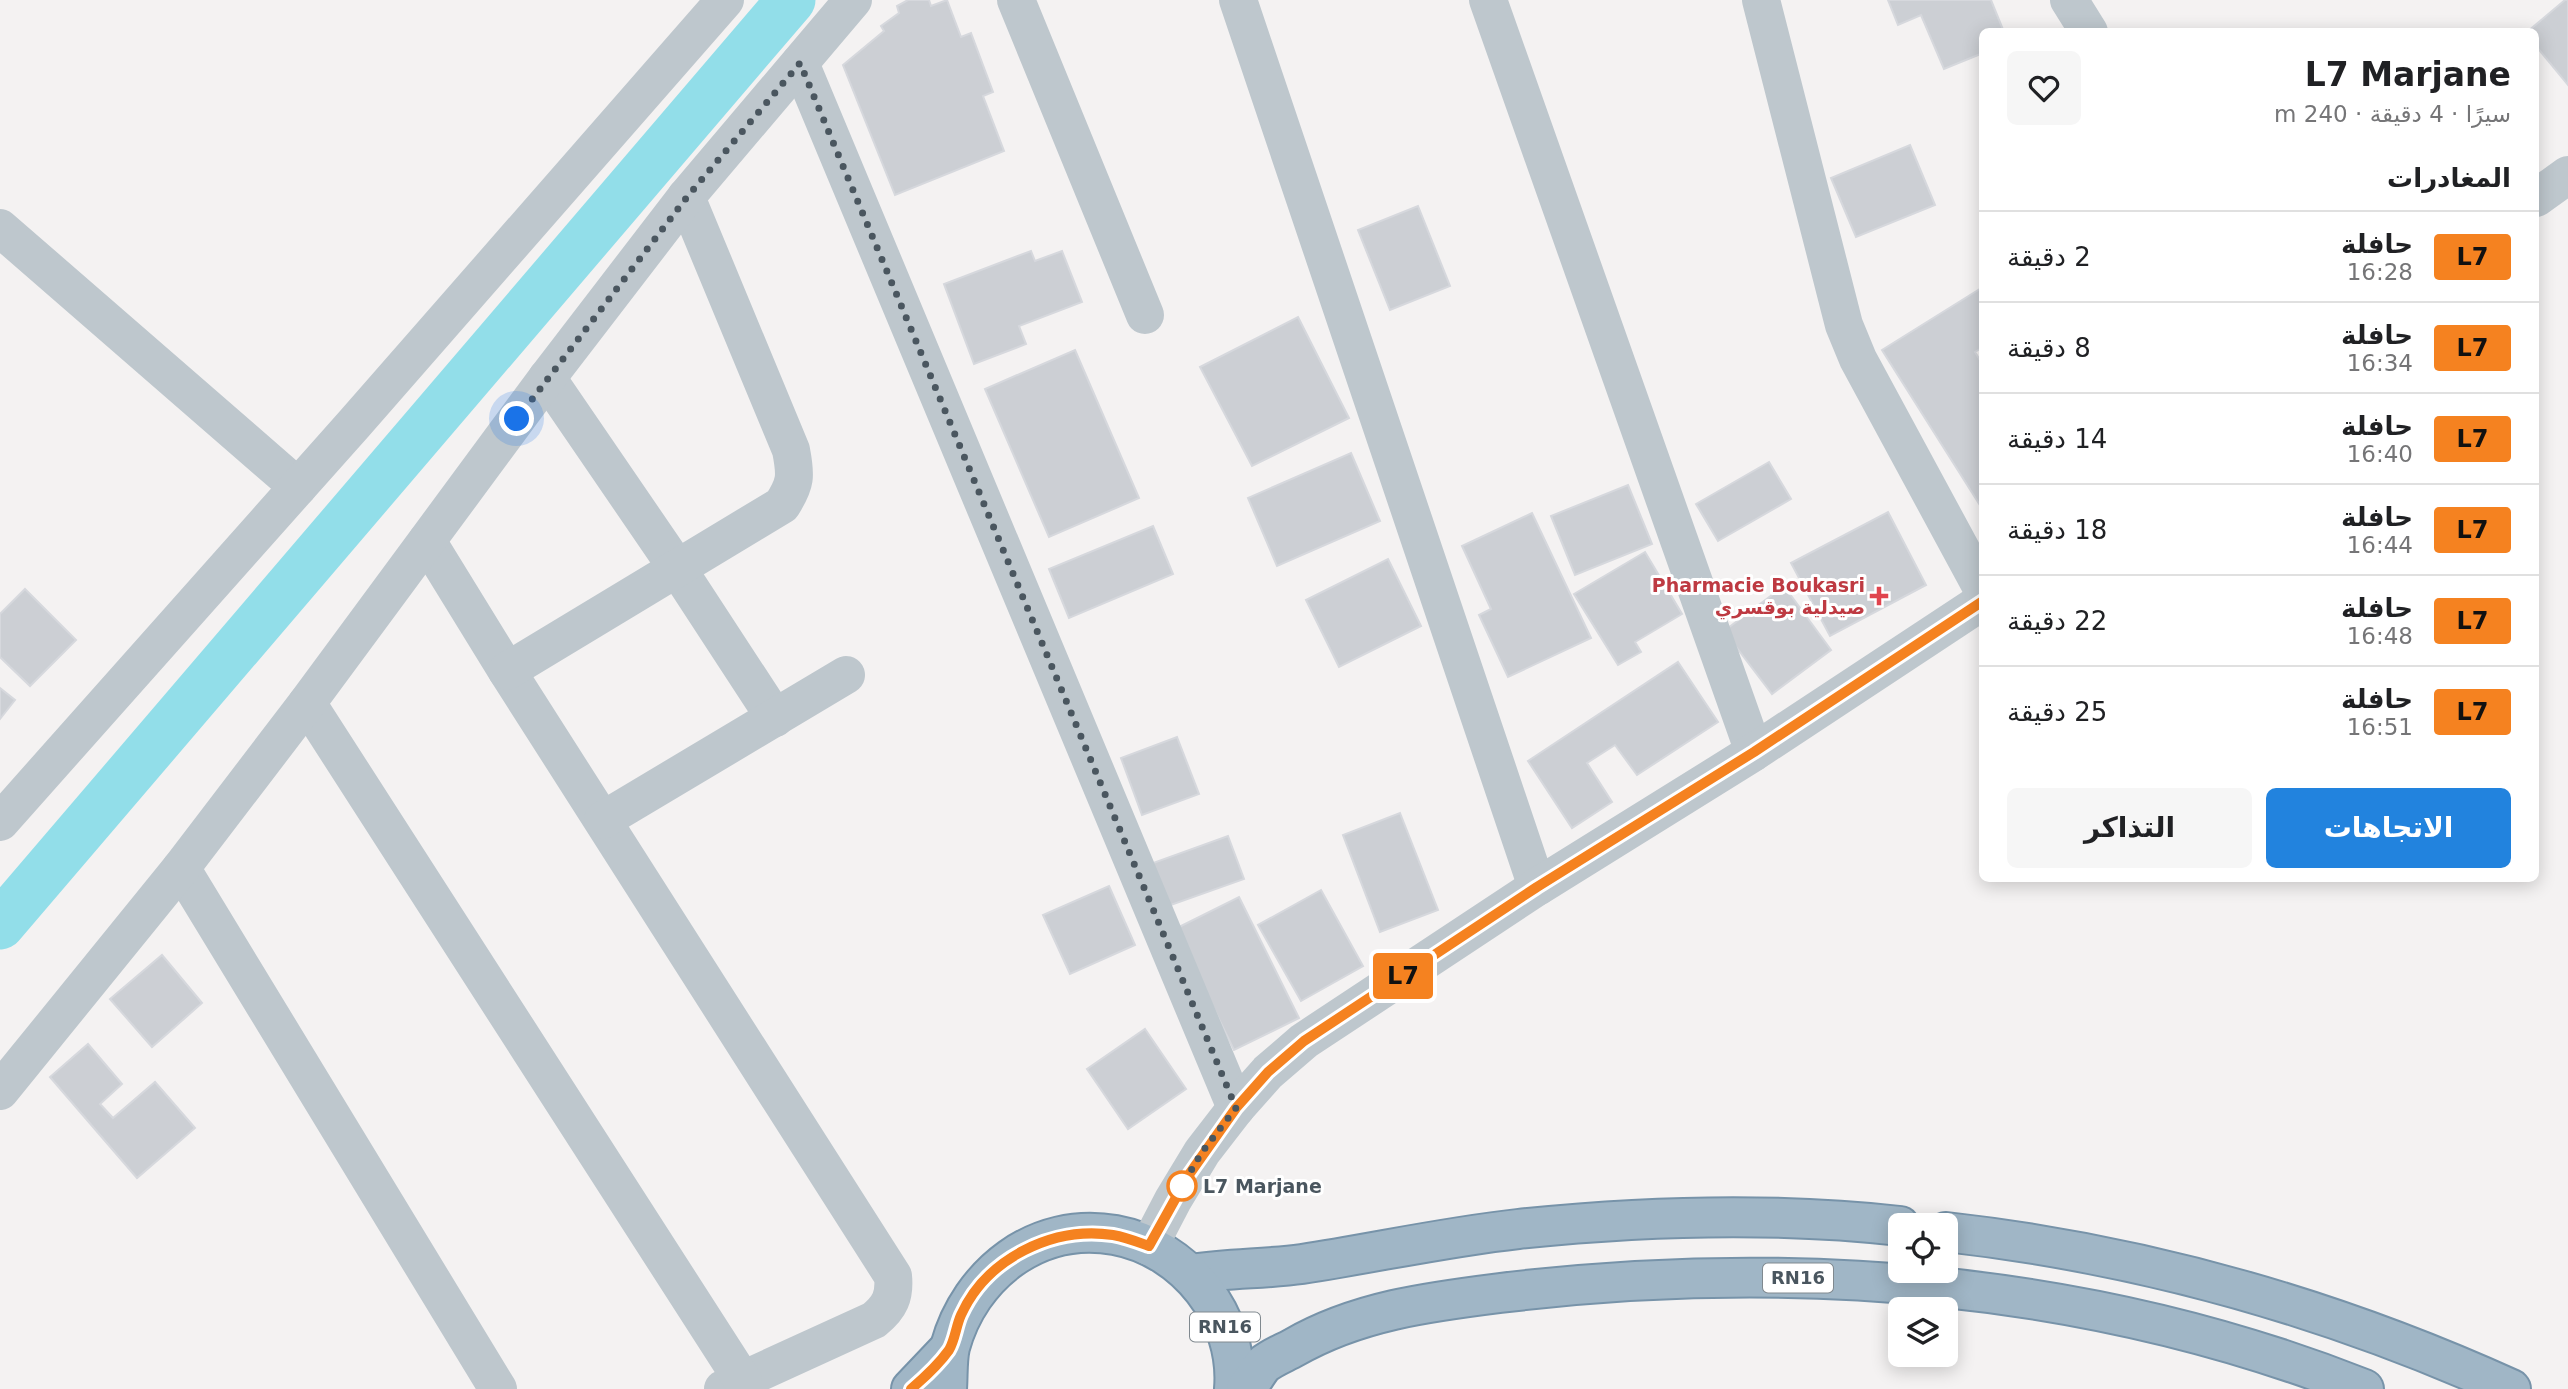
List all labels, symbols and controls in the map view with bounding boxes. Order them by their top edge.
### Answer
button: heart [2007,51,2081,125]
text: L7 Marjane [2305,55,2511,94]
text: سيرًا · 4 دقيقة · 240 m [2274,101,2511,127]
text: المغادرات [2387,163,2511,193]
text: حافلة [2341,229,2413,259]
text: 2 دقيقة [2007,242,2091,272]
text: L7 [2457,243,2489,271]
text: 16:28 [2347,259,2413,285]
text: حافلة [2341,320,2413,350]
text: 8 دقيقة [2007,333,2091,363]
text: L7 [2457,334,2489,362]
text: 16:34 [2347,350,2413,376]
your location [499,401,534,436]
text: حافلة [2341,411,2413,441]
text: 14 دقيقة [2007,424,2107,454]
text: L7 [2457,425,2489,453]
text: 16:40 [2347,441,2413,467]
text: حافلة [2341,502,2413,532]
text: 18 دقيقة [2007,515,2107,545]
text: L7 [2457,516,2489,544]
text: 16:44 [2347,532,2413,558]
place label: Pharmacie Boukasri صيدلية بوقسري [1652,574,1865,620]
marker: Pharmacie Boukasri صيدلية بوقسري [1871,588,1887,604]
text: حافلة [2341,593,2413,623]
text: 22 دقيقة [2007,606,2107,636]
text: L7 [2457,607,2489,635]
text: 16:48 [2347,623,2413,649]
text: حافلة [2341,684,2413,714]
text: 25 دقيقة [2007,697,2107,727]
text: L7 [2457,698,2489,726]
text: 16:51 [2347,714,2413,740]
button: التذاكر [2007,788,2252,868]
button: الاتجاهات [2266,788,2511,868]
line badge: L7 [1372,953,1434,999]
text: L7 [1387,962,1419,990]
marker: L7 Marjane [1167,1171,1197,1201]
place label: L7 Marjane [1203,1175,1322,1197]
map controls [1888,1213,1958,1367]
button: locate [1888,1213,1958,1283]
road number: RN16 [1763,1264,1833,1293]
button: layers [1888,1297,1958,1367]
road number: RN16 [1190,1312,1260,1342]

